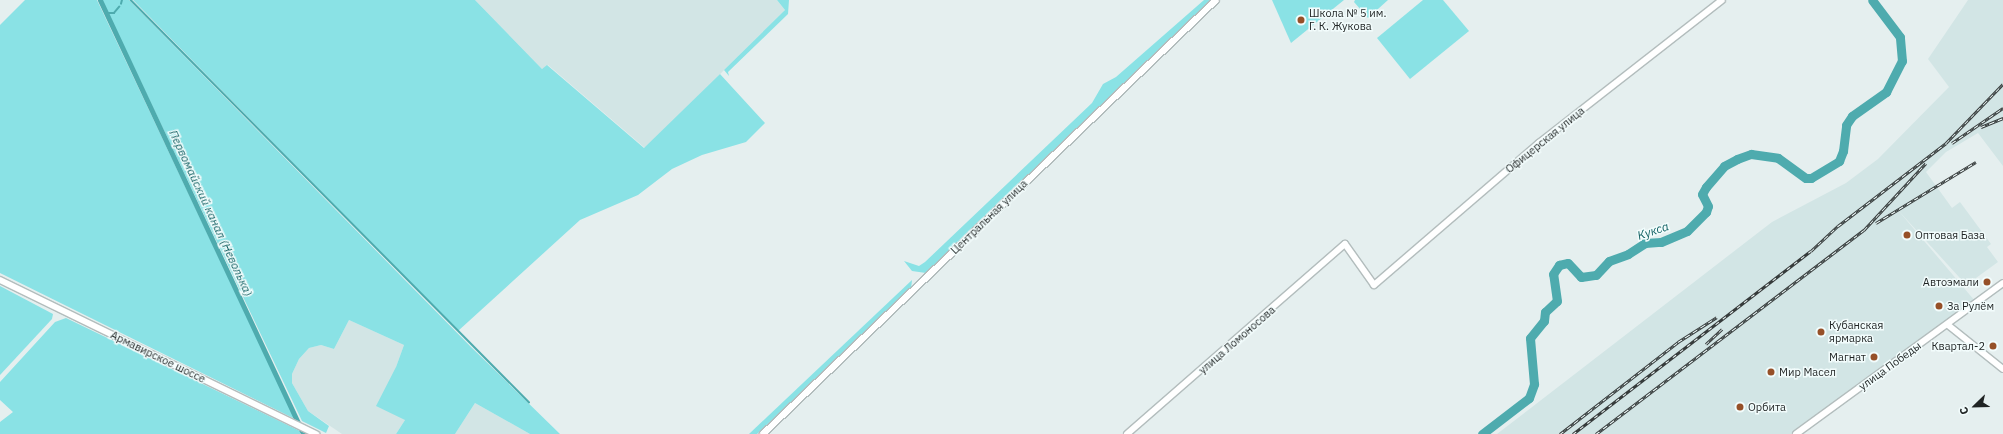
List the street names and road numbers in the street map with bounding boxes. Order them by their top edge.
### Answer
street label: Офицерская улица [1503,104,1587,176]
street label: Центральная улица [948,177,1030,257]
street label: улица Ломоносова [1196,303,1278,377]
street label: Армавирское шоссе [108,328,208,386]
street label: улица Победы [1856,339,1924,393]

